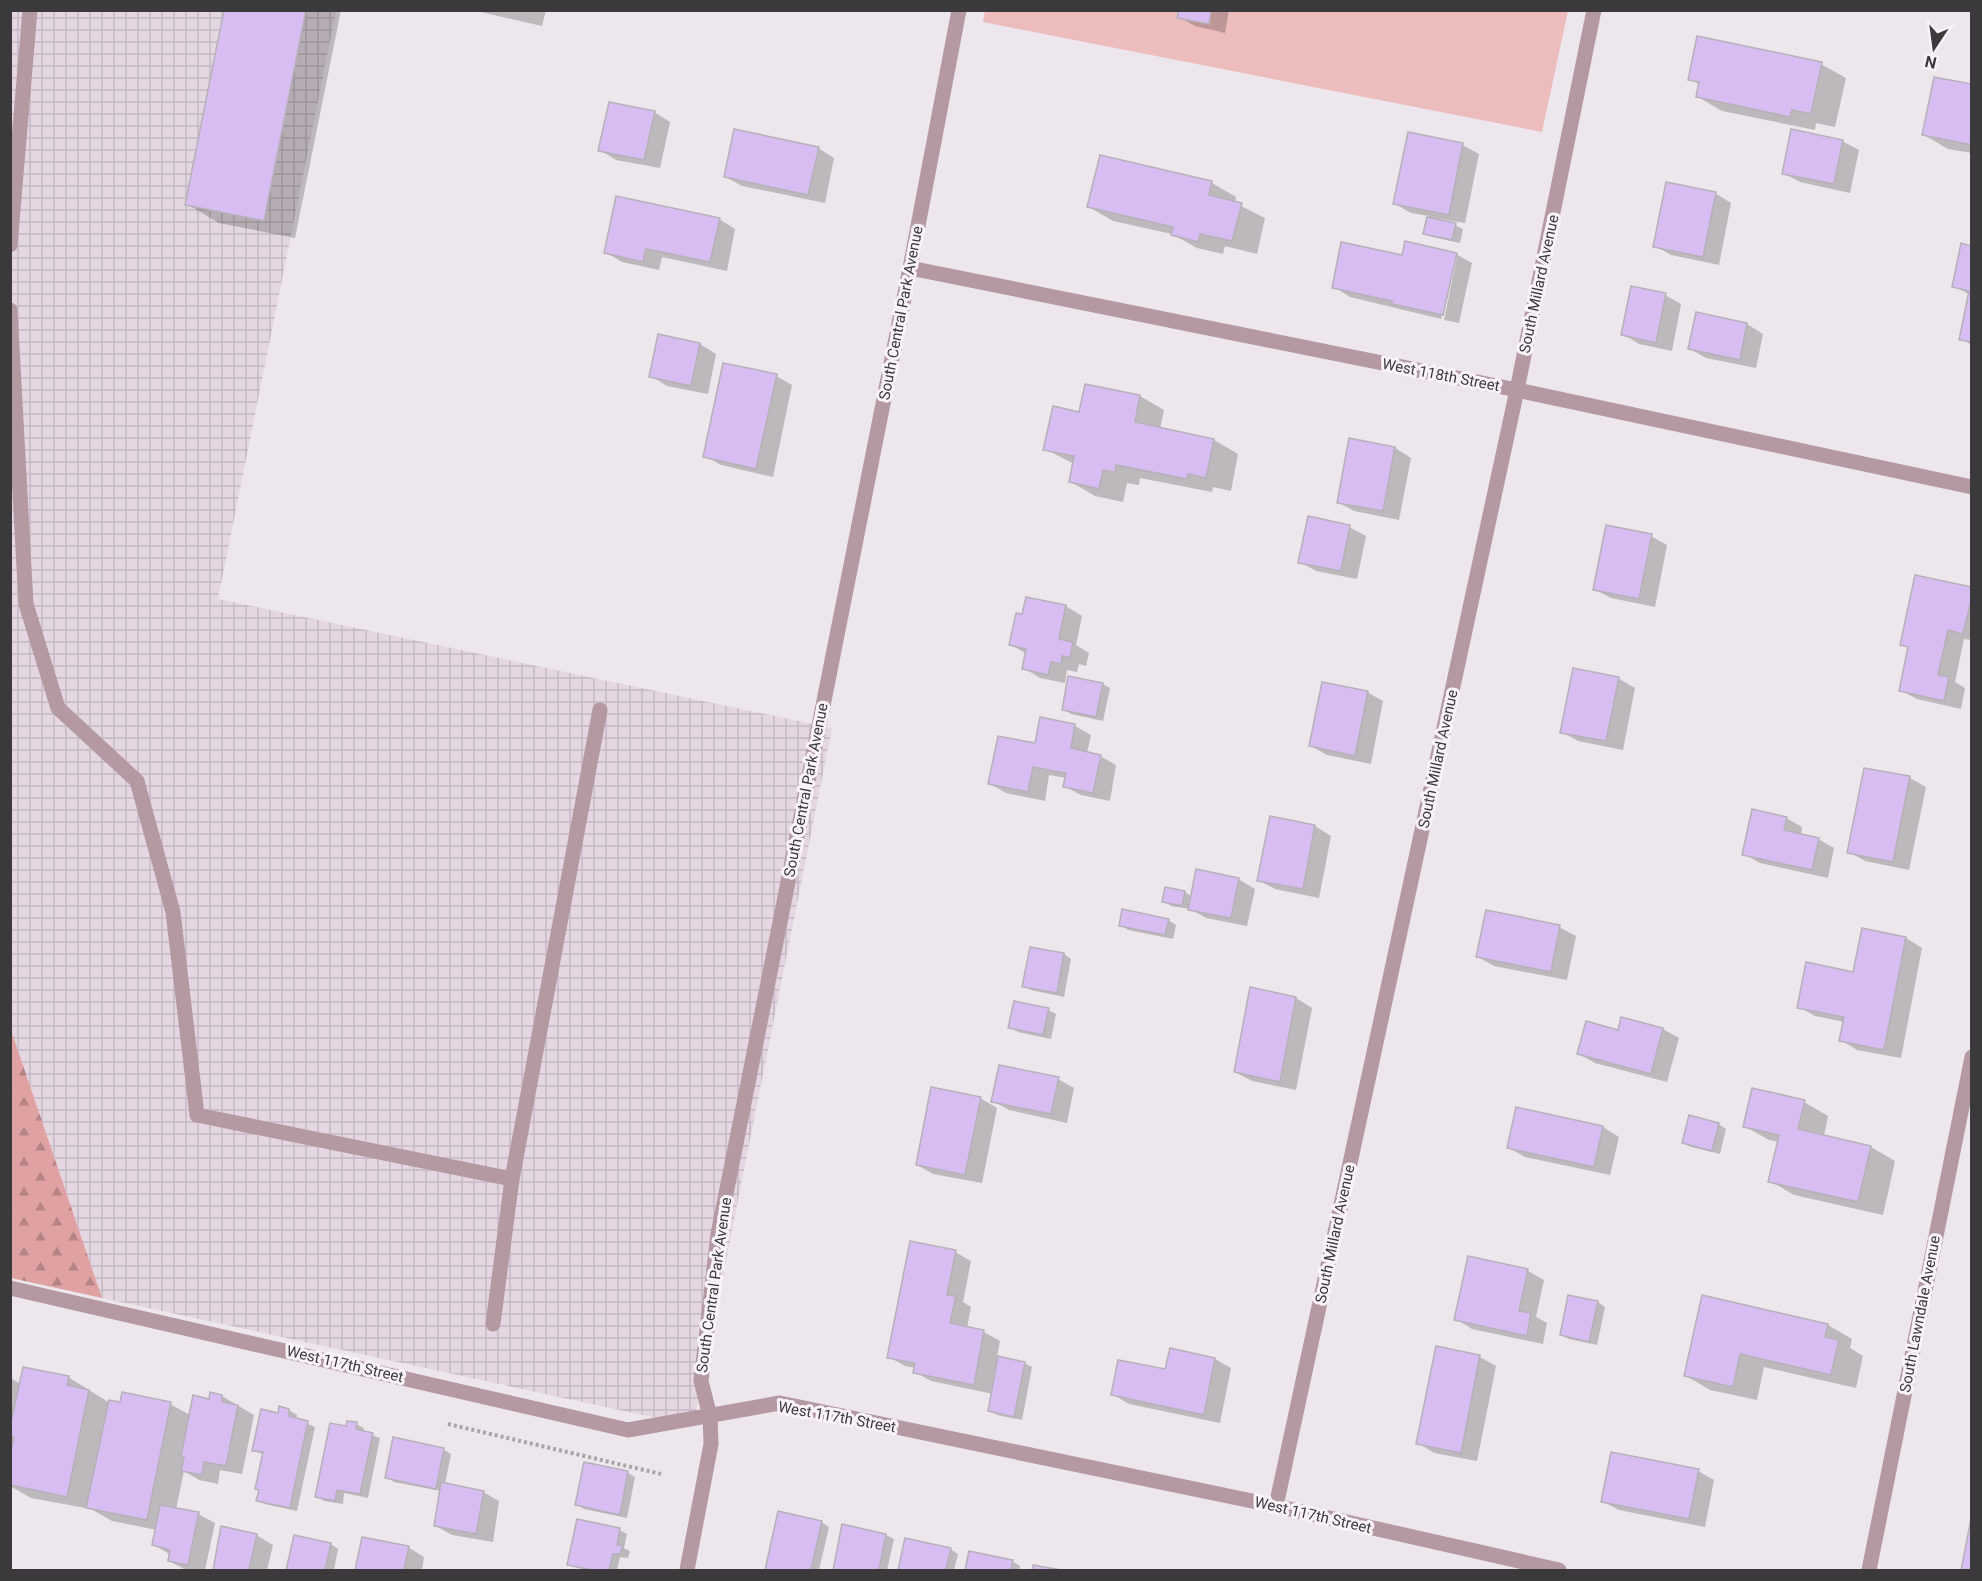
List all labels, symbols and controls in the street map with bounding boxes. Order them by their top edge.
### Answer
north arrow [1904,18,1964,78]
text: N [1923,52,1938,73]
street label: South Millard Avenue [1516,213,1562,355]
street label: South Central Park Avenue [875,224,927,402]
street label: West 118th Street [1381,355,1501,395]
street label: South Millard Avenue [1415,688,1461,830]
street label: South Central Park Avenue [780,701,832,879]
street label: South Millard Avenue [1312,1163,1358,1305]
street label: South Central Park Avenue [693,1196,735,1374]
street label: South Lawndale Avenue [1896,1234,1944,1394]
street label: West 117th Street [285,1342,405,1386]
street label: West 117th Street [777,1398,897,1436]
street label: West 117th Street [1253,1493,1373,1537]

